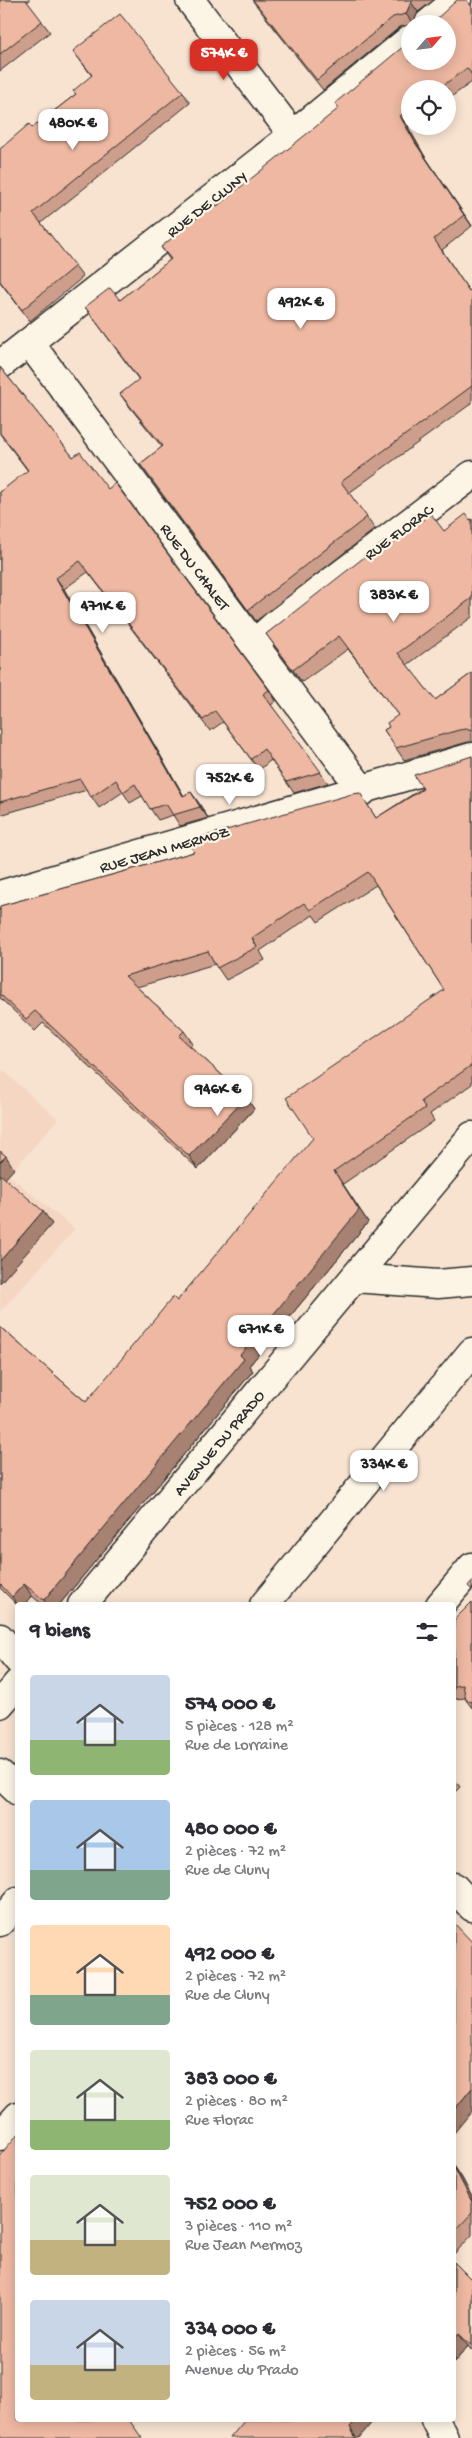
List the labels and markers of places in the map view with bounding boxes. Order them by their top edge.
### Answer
pin: 574K € [183,38,265,81]
pin: 480K € [32,108,114,151]
pin: 492K € [260,288,342,330]
pin: 383K € [353,580,435,623]
pin: 471K € [62,592,144,634]
pin: 752K € [189,764,271,806]
pin: 946K € [177,1074,259,1117]
pin: 671K € [220,1314,302,1357]
pin: 334K € [343,1450,425,1492]

